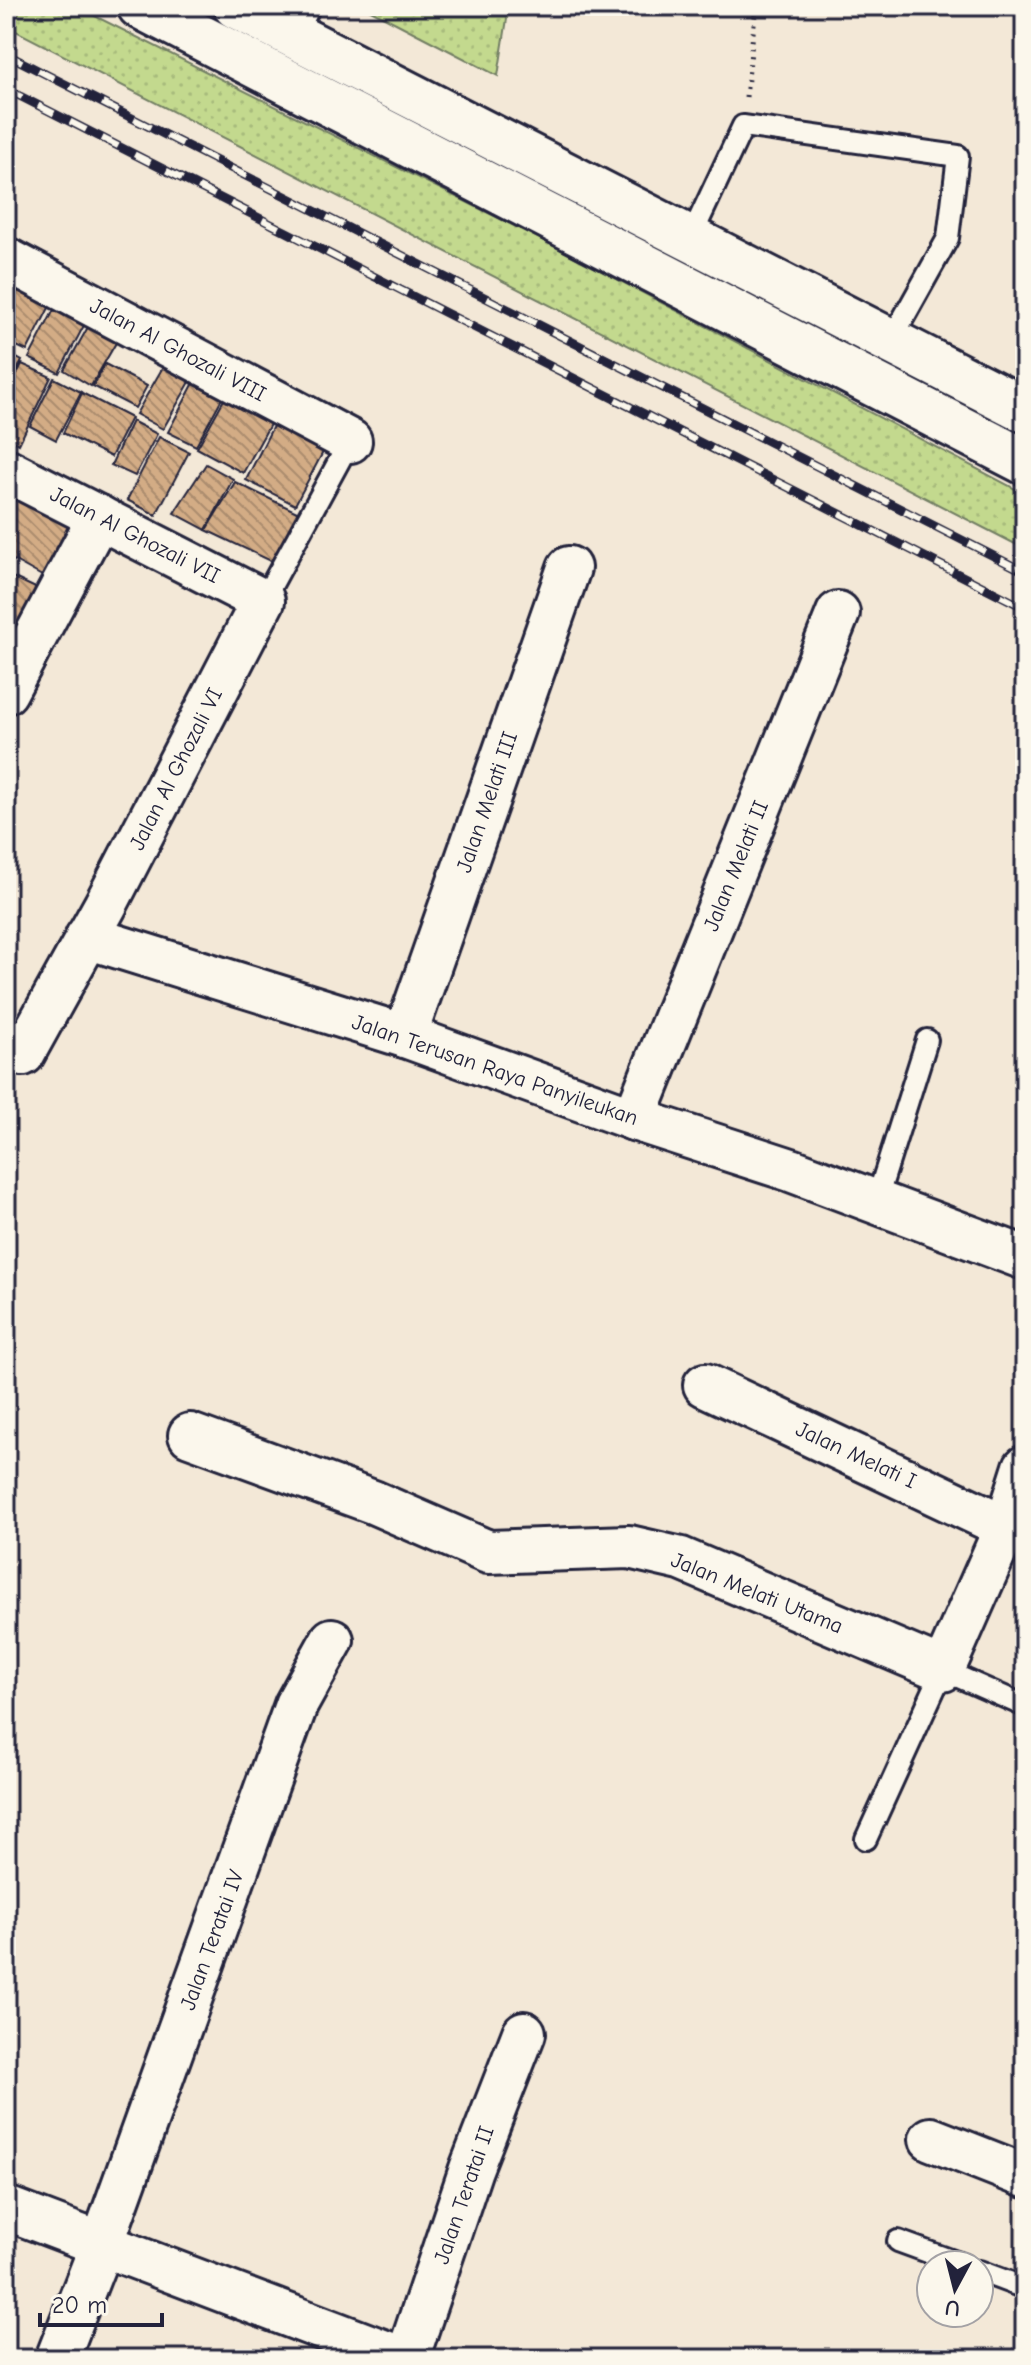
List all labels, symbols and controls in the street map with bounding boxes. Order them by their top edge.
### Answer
street label: Jalan Al Ghozali VIII [85,293,271,407]
street label: Jalan Al Ghozali VII [46,481,224,589]
street label: Jalan Al Ghozali VI [124,684,228,854]
street label: Jalan Melati III [451,728,523,876]
street label: Jalan Melati II [698,797,774,935]
street label: Jalan Terusan Raya Panyileukan [349,1009,641,1131]
street label: Jalan Melati I [792,1416,920,1494]
street label: Jalan Melati Utama [667,1547,847,1639]
street label: Jalan Teratai IV [175,1866,249,2014]
street label: Jalan Teratai II [428,2123,500,2267]
north arrow [915,2249,995,2329]
scale bar [40,2277,162,2327]
text: 20 m [52,2291,107,2319]
text: U [944,2294,962,2322]

